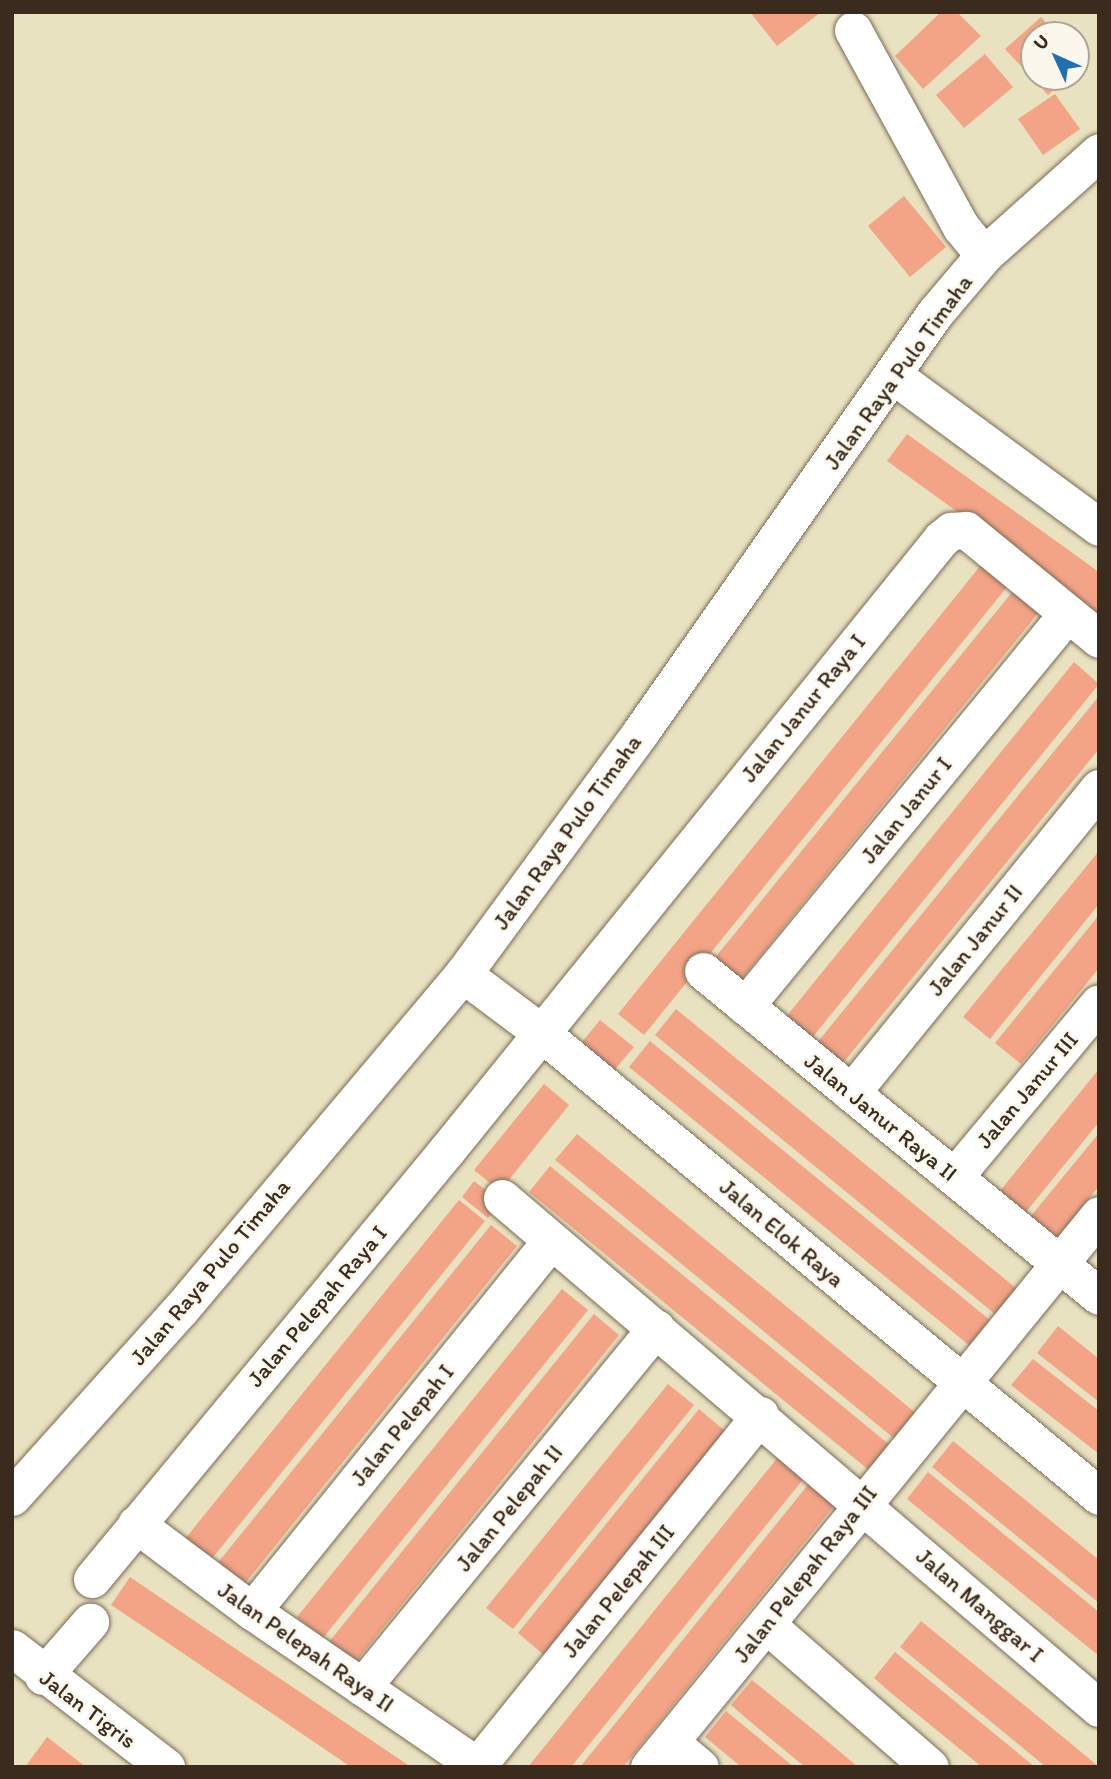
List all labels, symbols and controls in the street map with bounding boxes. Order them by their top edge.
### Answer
north arrow [1020,21,1090,91]
text: U [1029,30,1054,55]
street label: Jalan Raya Pulo Timaha [818,270,978,474]
street label: Jalan Janur Raya I [735,629,871,787]
street label: Jalan Raya Pulo Timaha [487,730,647,934]
street label: Jalan Janur I [855,751,957,869]
street label: Jalan Janur II [922,879,1028,1001]
street label: Jalan Janur III [970,1026,1084,1154]
street label: Jalan Janur Raya II [799,1047,963,1187]
street label: Jalan Elok Raya [714,1173,850,1293]
street label: Jalan Raya Pulo Timaha [124,1174,296,1370]
street label: Jalan Pelepah Raya I [242,1220,392,1392]
street label: Jalan Pelepah I [345,1359,459,1491]
street label: Jalan Pelepah II [450,1439,568,1577]
street label: Jalan Pelepah Raya III [728,1481,882,1667]
street label: Jalan Pelepah III [556,1519,680,1663]
street label: Jalan Manggar I [911,1543,1049,1667]
street label: Jalan Pelepah Raya II [213,1576,399,1718]
street label: Jalan Tigris [34,1664,142,1754]

